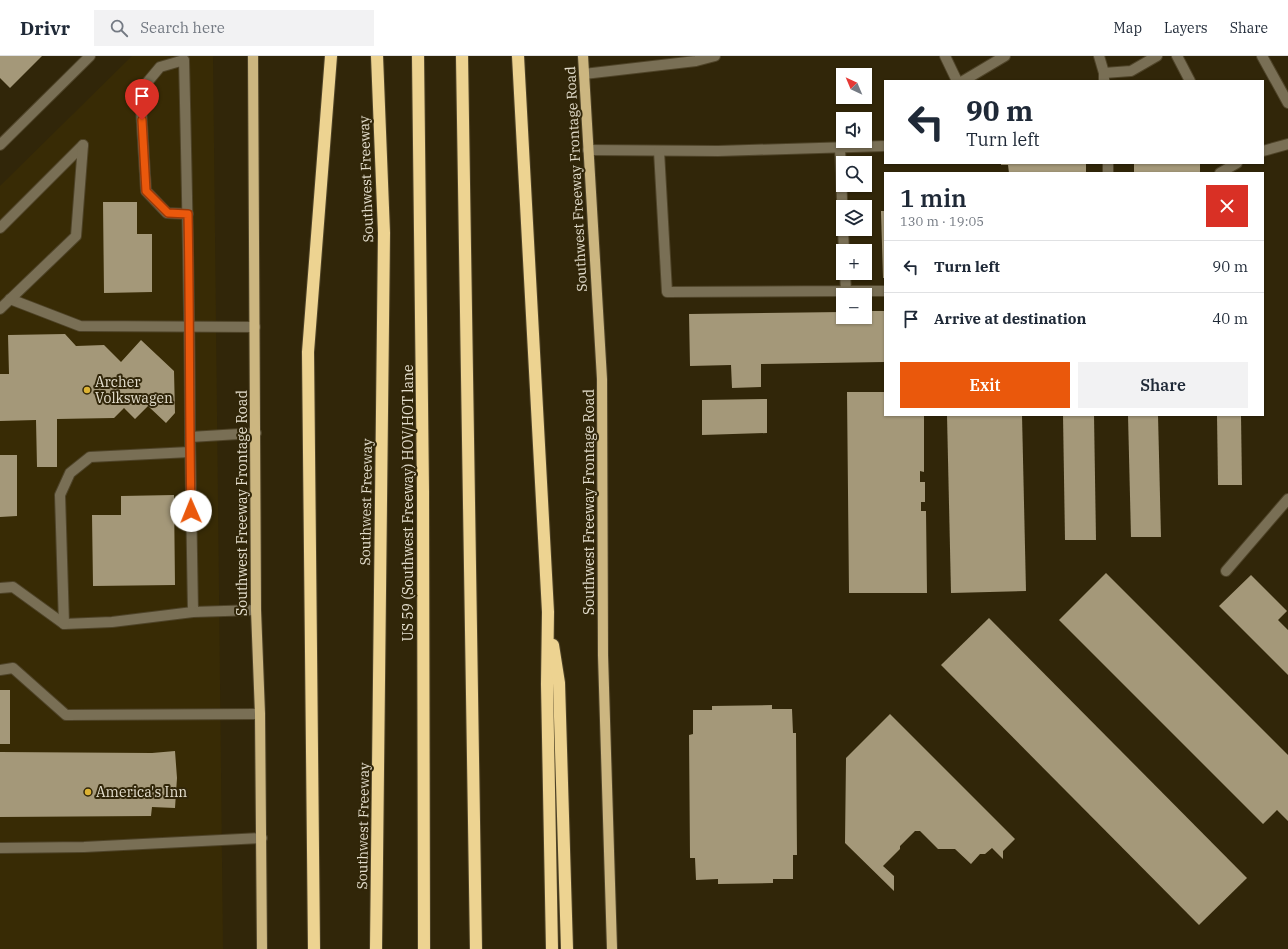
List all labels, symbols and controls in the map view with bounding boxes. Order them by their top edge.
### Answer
search box [94,10,374,46]
text: Drivr [20,16,70,40]
icon: search [108,17,130,39]
text: Search here [140,18,225,37]
text: Map [1114,19,1142,37]
text: Layers [1164,19,1208,37]
text: Share [1230,19,1268,37]
street label: Southwest Freeway Frontage Road [561,65,591,292]
north arrow [836,68,872,104]
map controls [836,68,872,324]
pin [125,79,159,120]
icon: arrive [131,85,153,107]
text: 90 m [966,92,1033,129]
icon: left [900,96,952,148]
button: sound [836,112,872,148]
street label: Southwest Freeway [355,115,377,243]
text: Turn left [966,128,1040,151]
button: search [836,156,872,192]
text: 1 min [900,182,967,214]
button: close [1206,185,1248,227]
button: layers [836,200,872,236]
text: 130 m · 19:05 [900,213,984,230]
button: + [836,244,872,280]
icon: left [900,256,922,278]
text: Turn left [934,257,1000,276]
text: 90 m [1212,257,1248,276]
button: − [836,288,872,324]
icon: arrive [900,308,922,330]
text: Arrive at destination [934,309,1086,328]
text: 40 m [1212,309,1248,328]
button: Exit [900,362,1070,408]
button: Share [1078,362,1248,408]
street label: US 59 (Southwest Freeway) HOV/HOT lane [399,364,417,642]
place label: Archer Volkswagen [95,373,173,407]
marker: Archer Volkswagen [82,385,92,395]
street label: Southwest Freeway Frontage Road [580,389,598,615]
street label: Southwest Freeway Frontage Road [233,390,251,616]
street label: Southwest Freeway [356,438,376,566]
position arrow [170,490,212,532]
street label: Southwest Freeway [353,762,373,890]
place label: America's Inn [96,783,187,801]
marker: America's Inn [83,787,93,797]

